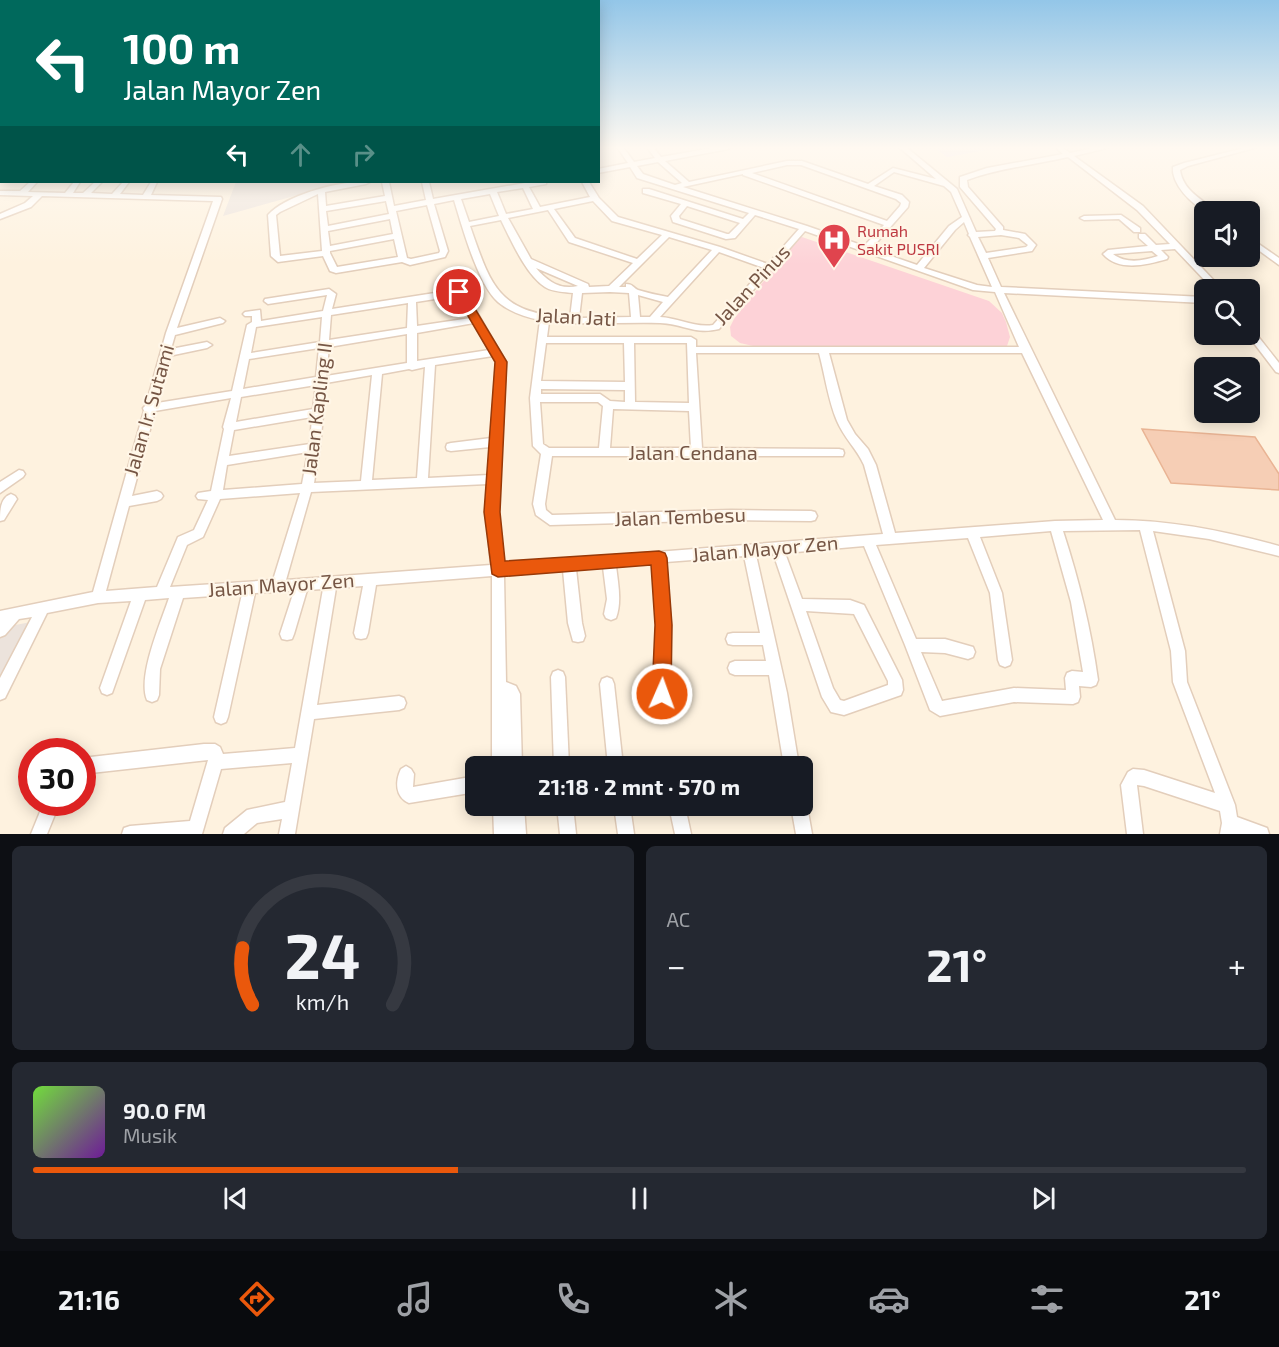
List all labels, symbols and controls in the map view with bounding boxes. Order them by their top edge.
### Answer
text: 100 m [123,22,240,72]
icon: left [24,24,102,102]
text: Jalan Mayor Zen [123,73,321,105]
icon: left [221,138,254,171]
icon: ahead [284,138,317,171]
icon: right [347,138,380,171]
map controls [1194,201,1260,423]
button: sound [1194,201,1260,267]
place label: Rumah Sakit PUSRI [857,221,940,258]
hospital icon: Rumah Sakit PUSRI [816,222,852,269]
street label: Jalan Pinus [708,239,794,329]
pin [433,266,484,317]
icon: arrive [442,275,475,308]
button: search [1194,279,1260,345]
street label: Jalan Jati [535,302,617,330]
street label: Jalan Ir. Sutami [118,341,178,478]
street label: Jalan Kapling II [296,341,336,477]
button: layers [1194,357,1260,423]
street label: Jalan Cendana [628,440,758,464]
street label: Jalan Tembesu [614,502,746,530]
street label: Jalan Mayor Zen [691,530,839,566]
street label: Jalan Mayor Zen [207,567,355,601]
position arrow [630,662,694,726]
speed limit sign: 30 [18,738,96,816]
text: 21:18 · 2 mnt · 570 m [538,773,740,799]
text: AC [667,907,690,931]
text: 24 [285,917,361,992]
text: 21° [926,937,987,991]
text: − [667,945,686,985]
text: + [1228,945,1246,985]
text: km/h [296,989,349,1014]
text: 90.0 FM [123,1097,206,1123]
text: Musik [123,1123,177,1147]
icon: previous [219,1182,252,1215]
icon: pause [623,1182,656,1215]
icon: next [1027,1182,1060,1215]
icon: directions [236,1278,278,1320]
icon: music [394,1278,436,1320]
icon: phone [552,1278,594,1320]
icon: climate [710,1278,752,1320]
icon: car [868,1278,910,1320]
icon: filters [1026,1278,1068,1320]
text: 21:16 [58,1283,120,1315]
text: 21° [1184,1283,1221,1315]

